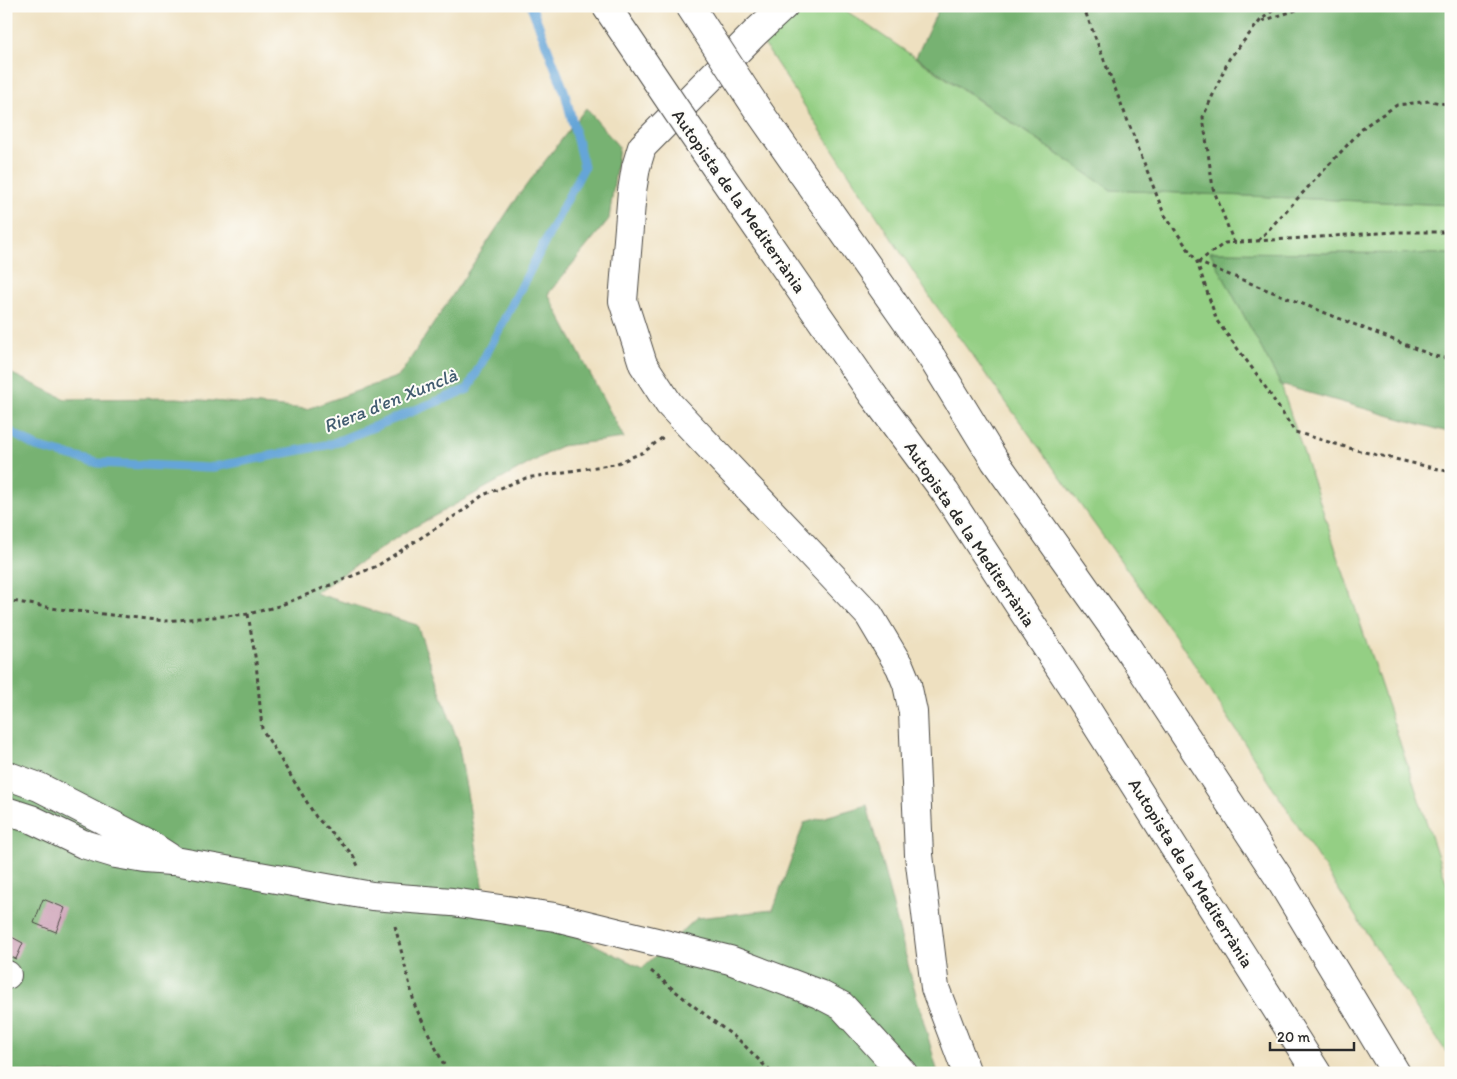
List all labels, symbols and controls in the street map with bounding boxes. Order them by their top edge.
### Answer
street label: Autopista de la Mediterrània [667,105,811,297]
water label: Riera d'en Xunclà [320,363,460,438]
street label: Autopista de la Mediterrània [900,437,1040,631]
street label: Autopista de la Mediterrània [1124,774,1258,972]
scale bar [1270,1019,1353,1051]
text: 20 m [1277,1028,1311,1046]

